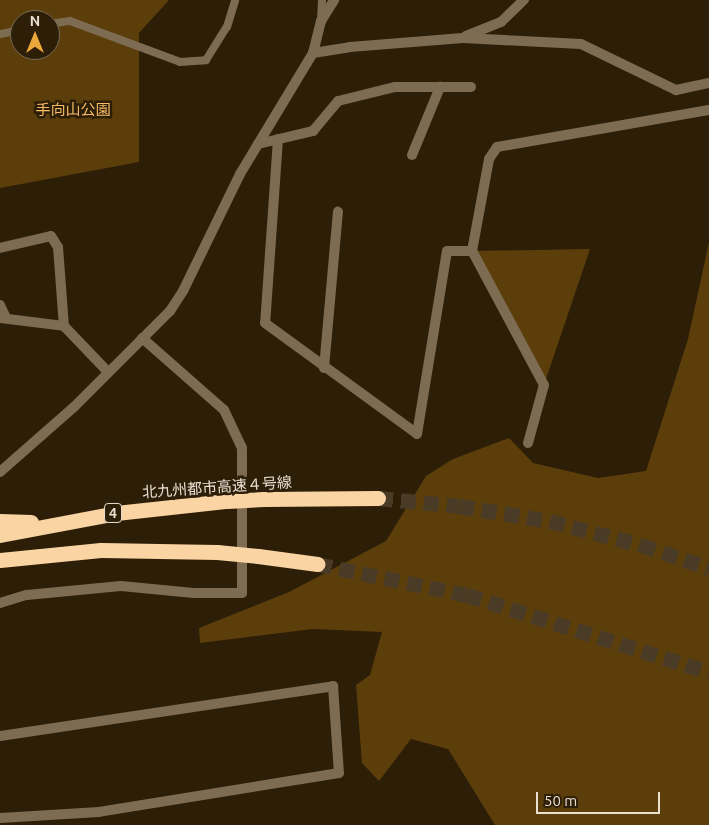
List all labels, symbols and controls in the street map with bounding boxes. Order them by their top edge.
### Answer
north arrow [10,10,60,60]
text: N [30,13,40,29]
park label: 手向山公園 [36,101,110,119]
street label: 北九州都市高速４号線 [142,473,292,501]
road number: 4 [103,502,123,524]
scale bar [539,782,663,814]
text: 50 m [544,792,577,809]

